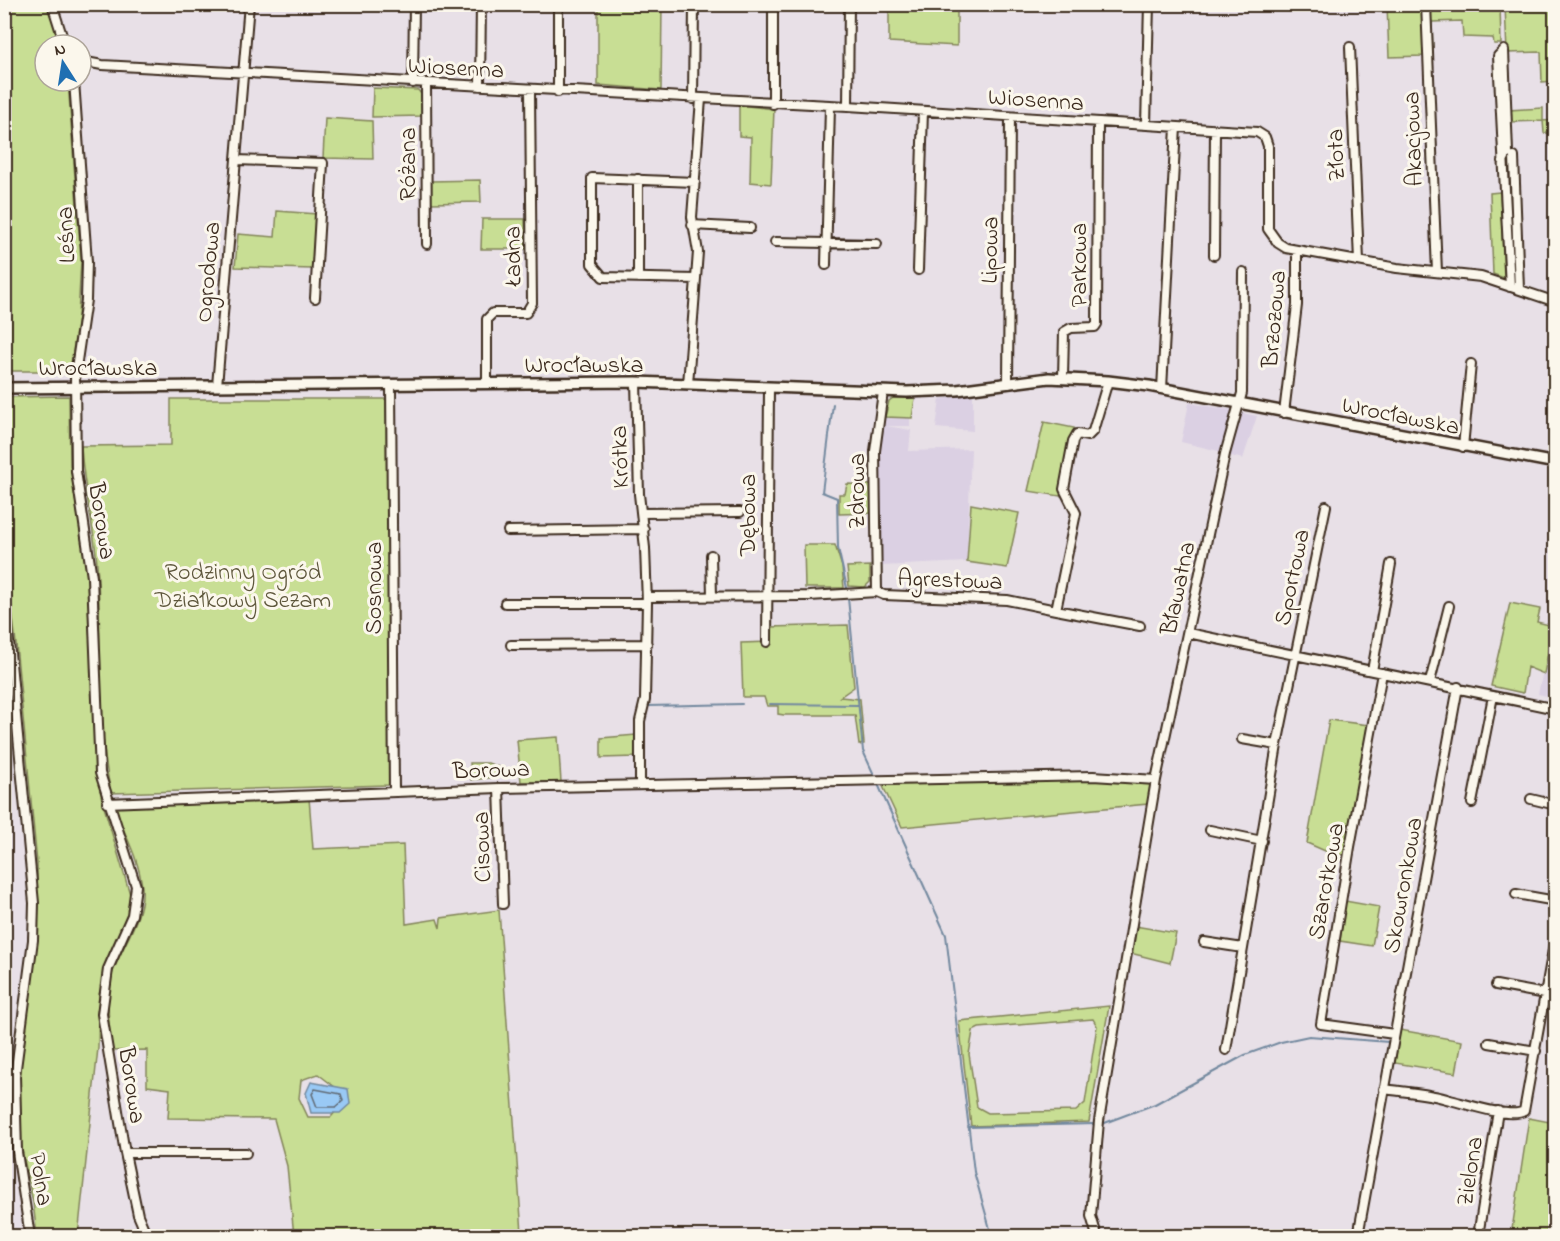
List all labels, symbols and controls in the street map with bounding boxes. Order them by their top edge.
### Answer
north arrow [33,33,93,93]
text: N [53,37,68,63]
street label: Wiosenna [407,50,505,89]
street label: Wiosenna [987,81,1085,122]
street label: Akacjowa [1395,91,1434,187]
street label: Różana [392,127,427,201]
street label: Złota [1319,128,1356,182]
street label: Leśna [49,206,86,264]
street label: Lipowa [973,216,1010,284]
street label: Ogrodowa [188,220,231,324]
street label: Parkowa [1063,223,1098,307]
street label: Ładna [496,226,533,287]
street label: Brzozowa [1254,269,1297,370]
street label: Wrocławska [524,349,644,384]
street label: Wrocławska [38,352,158,387]
street label: Wrocławska [1339,389,1462,446]
street label: Krótka [603,425,640,489]
street label: Zdrowa [841,453,876,529]
street label: Dębowa [732,474,767,557]
street label: Borowa [77,480,124,562]
street label: Sportowa [1266,526,1321,629]
street label: Bławatna [1152,539,1206,639]
street label: Sosnowa [358,541,393,635]
park label: Rodzinny Ogród Działkowy Sezam [154,556,331,620]
street label: Agrestowa [897,562,1003,601]
street label: Borowa [451,753,530,790]
street label: Cisowa [465,811,502,883]
street label: Skowronkowa [1375,815,1434,956]
street label: Szarotkowa [1300,820,1355,943]
street label: Borowa [107,1044,154,1126]
street label: Zielona [1449,1134,1494,1209]
street label: Polna [18,1150,61,1208]

